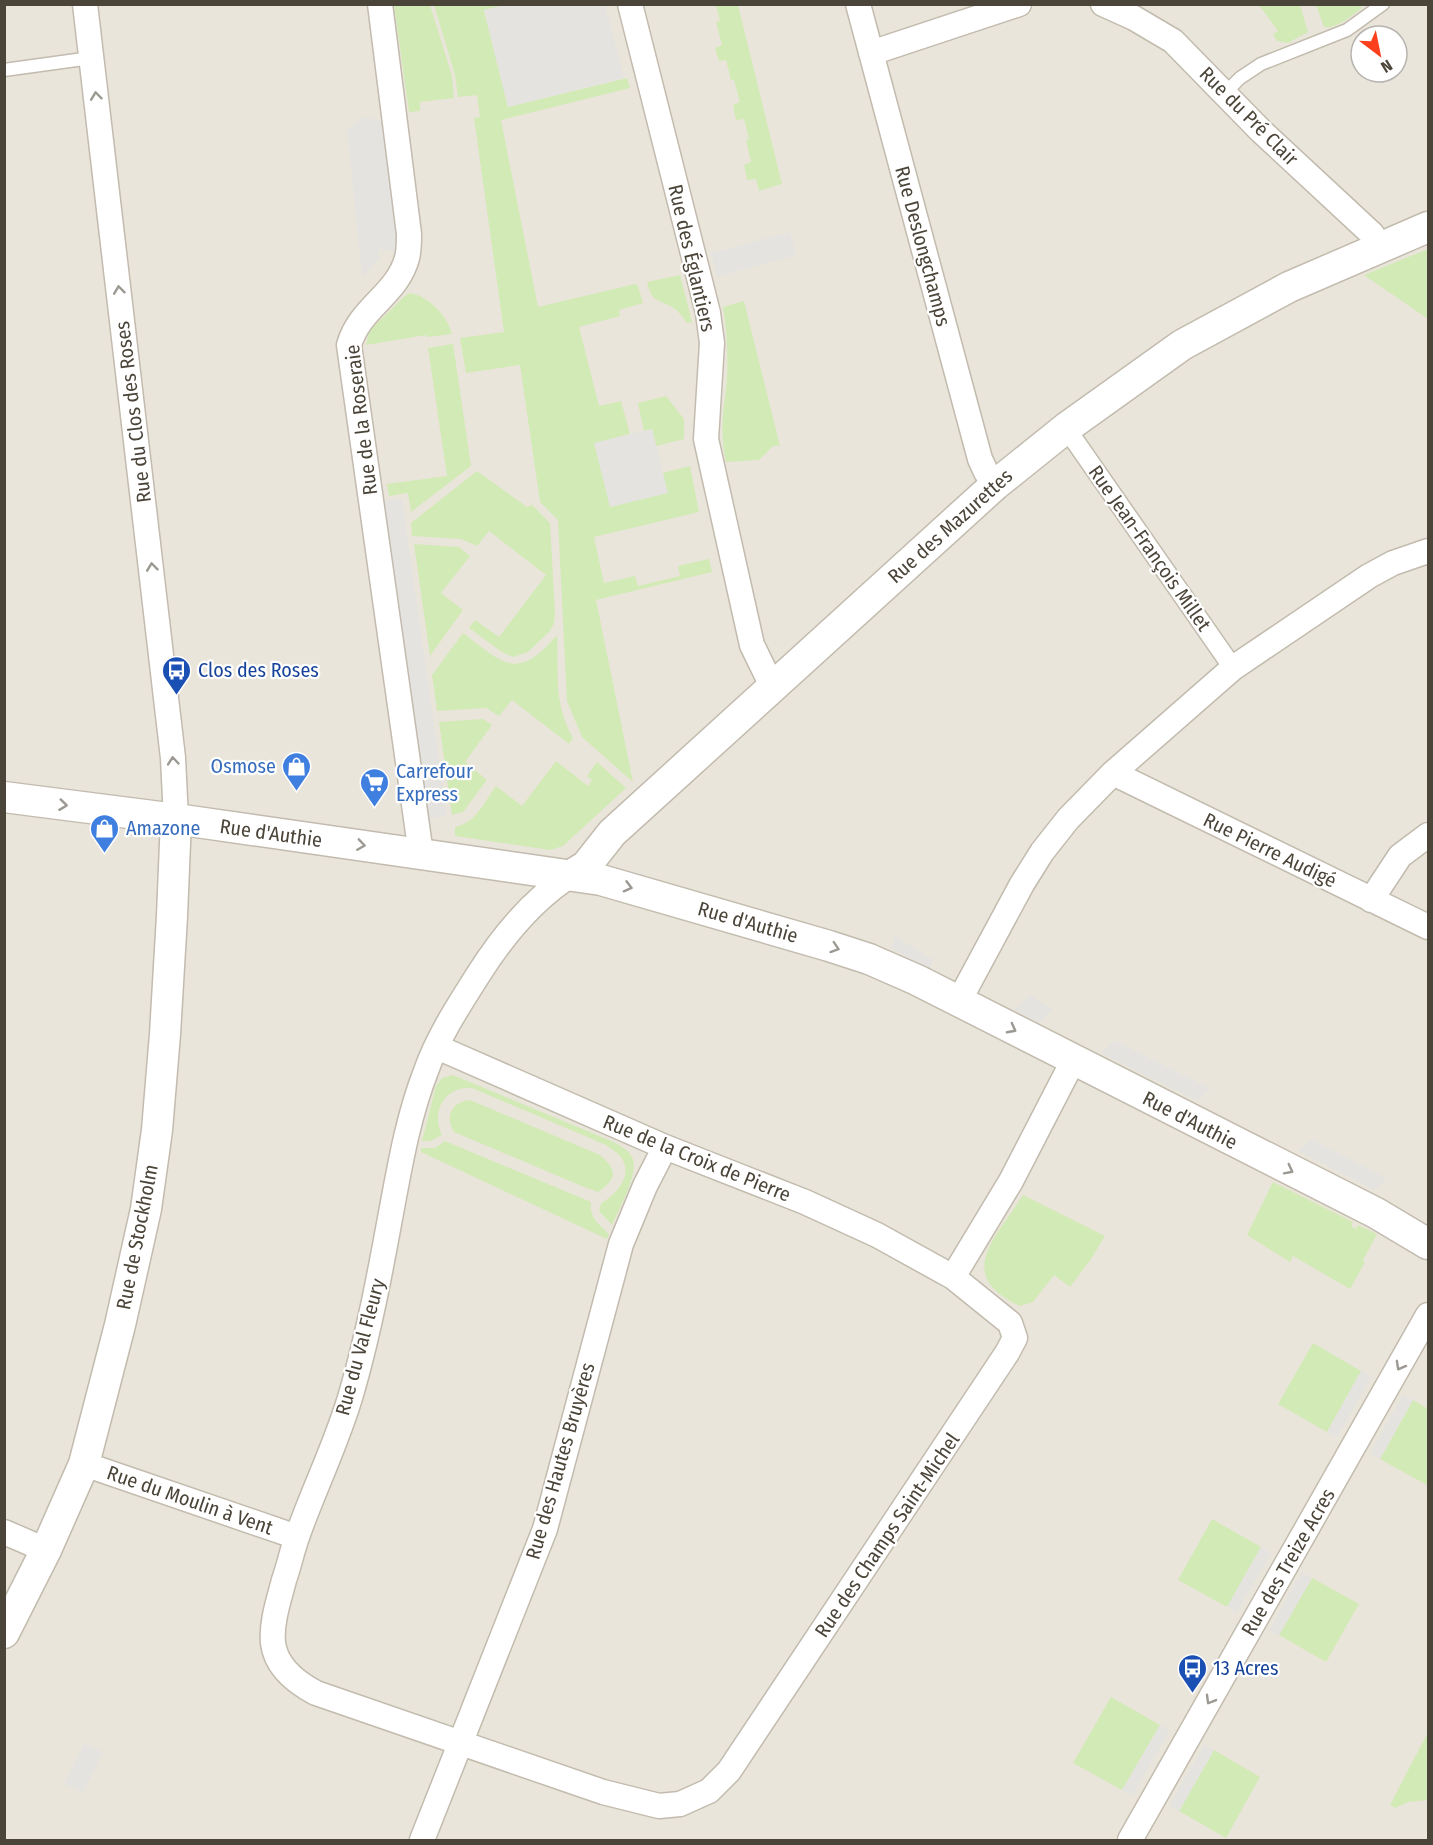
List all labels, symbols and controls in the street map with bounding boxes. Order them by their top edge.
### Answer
north arrow [1349,24,1409,84]
text: N [1378,56,1396,77]
street label: Rue du Pré Clair [1195,62,1303,170]
one-way arrow [90,92,102,101]
street label: Rue Deslongchamps [890,163,956,329]
street label: Rue des Églantiers [663,182,721,334]
one-way arrow [113,285,126,295]
street label: Rue du Clos des Roses [110,320,156,504]
street label: Rue de la Roseraie [340,343,382,497]
street label: Rue Jean-François Millet [1084,461,1217,636]
street label: Rue des Mazurettes [883,464,1017,588]
one-way arrow [146,562,159,572]
bus stop icon: Clos des Roses [161,654,193,696]
place label: Clos des Roses [198,658,319,682]
shop icon: Osmose [281,750,313,792]
place label: Osmose [211,754,276,778]
one-way arrow [167,756,180,765]
place label: Carrefour Express [396,759,473,806]
supermarket icon: Carrefour Express [359,766,391,808]
one-way arrow [58,798,67,811]
street label: Rue Pierre Audigé [1200,807,1340,893]
shop icon: Amazone [89,812,121,854]
street label: Rue d'Authie [218,814,324,852]
place label: Amazone [126,816,200,840]
one-way arrow [356,839,365,851]
one-way arrow [623,879,633,892]
street label: Rue d'Authie [695,896,801,948]
one-way arrow [829,940,840,953]
one-way arrow [1006,1022,1016,1033]
street label: Rue d'Authie [1139,1086,1241,1154]
street label: Rue de la Croix de Pierre [600,1109,794,1207]
street label: Rue de Stockholm [111,1162,163,1312]
one-way arrow [1283,1162,1294,1174]
street label: Rue du Val Fleury [330,1276,390,1418]
street label: Rue des Hautes Bruyères [520,1360,600,1562]
one-way arrow [1395,1360,1407,1370]
street label: Rue des Champs Saint-Michel [810,1428,964,1642]
street label: Rue du Moulin à Vent [104,1460,276,1540]
street label: Rue des Treize Acres [1236,1484,1340,1640]
bus stop icon: 13 Acres [1176,1652,1208,1694]
place label: 13 Acres [1213,1656,1278,1680]
one-way arrow [1205,1694,1217,1704]

